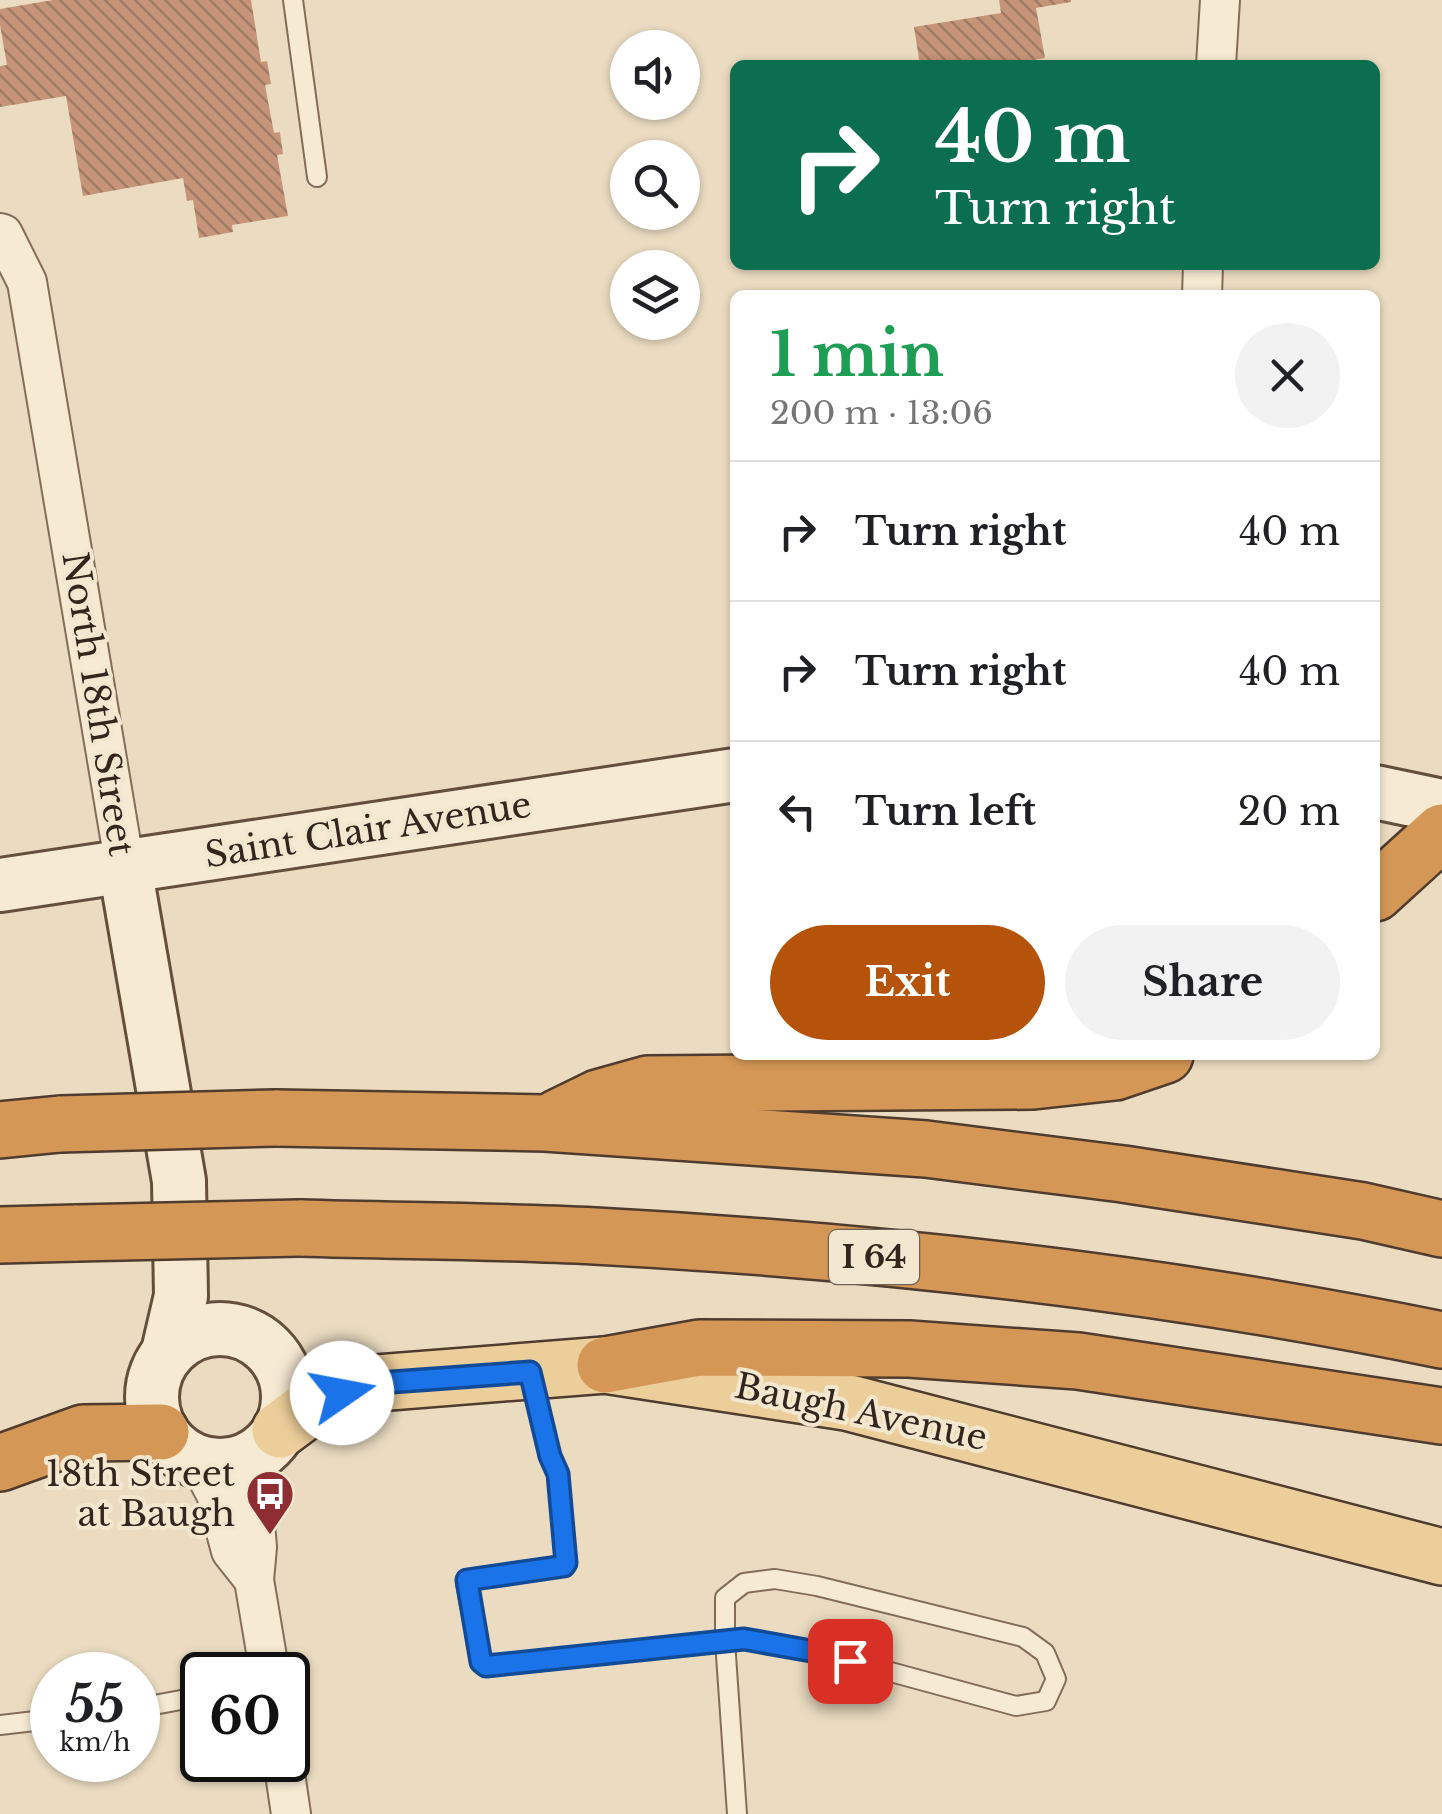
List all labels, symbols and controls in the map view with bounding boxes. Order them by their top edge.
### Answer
map controls [610,30,700,340]
button: sound [610,30,700,120]
text: 40 m [935,94,1130,181]
icon: right [770,100,900,230]
button: search [610,140,700,230]
text: Turn right [935,180,1176,236]
button: layers [610,250,700,340]
text: 1 min [770,318,944,392]
button: close [1235,323,1340,428]
text: 200 m · 13:06 [770,393,993,433]
icon: right [770,504,825,559]
text: Turn right [855,508,1066,555]
text: 40 m [1239,508,1340,555]
street label: North 18th Street [53,549,144,859]
icon: right [770,644,825,699]
text: Turn right [855,648,1066,695]
text: 40 m [1239,648,1340,695]
street label: Saint Clair Avenue [202,782,534,877]
icon: left [770,784,825,839]
text: Turn left [855,788,1036,835]
text: 20 m [1238,788,1340,835]
button: Exit [770,925,1045,1040]
button: Share [1065,925,1340,1040]
road number: I 64 [829,1230,919,1284]
position arrow [290,1341,394,1445]
street label: Baugh Avenue [731,1364,991,1459]
place label: 18th Street at Baugh [46,1452,235,1535]
bus stop icon: 18th Street at Baugh [244,1468,296,1536]
pin [808,1619,893,1704]
icon: arrive [823,1634,878,1689]
speed limit sign: 60 [180,1652,310,1782]
text: 55 [65,1673,125,1736]
text: km/h [60,1727,130,1758]

